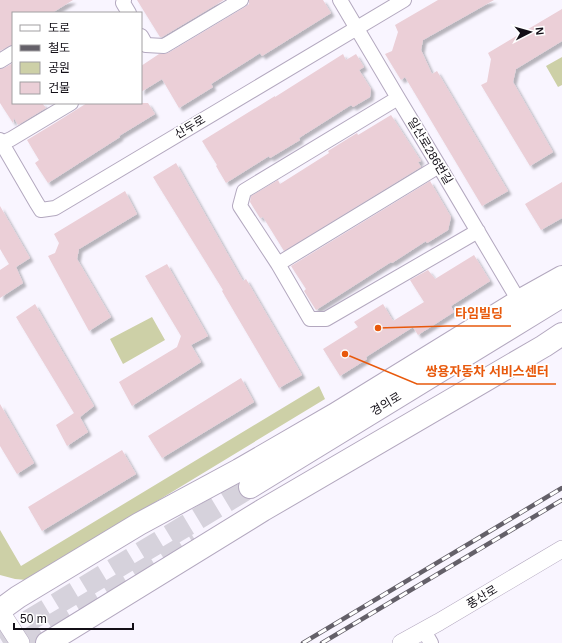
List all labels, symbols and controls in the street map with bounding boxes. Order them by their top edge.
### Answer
legend [12,12,142,104]
north arrow [510,12,550,52]
text: 도로 [48,21,70,35]
text: N [534,26,546,36]
text: 철도 [48,41,70,55]
text: 공원 [48,61,70,75]
text: 건물 [48,81,70,95]
street label: 산두로 [172,112,208,142]
street label: 일산로286번길 [405,115,455,187]
callout: 타임빌딩 [447,301,511,326]
text: 타임빌딩 [455,306,503,321]
callout: 쌍용자동차 서비스센터 [417,359,556,384]
text: 쌍용자동차 서비스센터 [425,364,549,379]
street label: 경의로 [368,389,404,419]
street label: 풍산로 [464,582,500,612]
scale bar [14,605,133,631]
text: 50 m [20,612,47,626]

